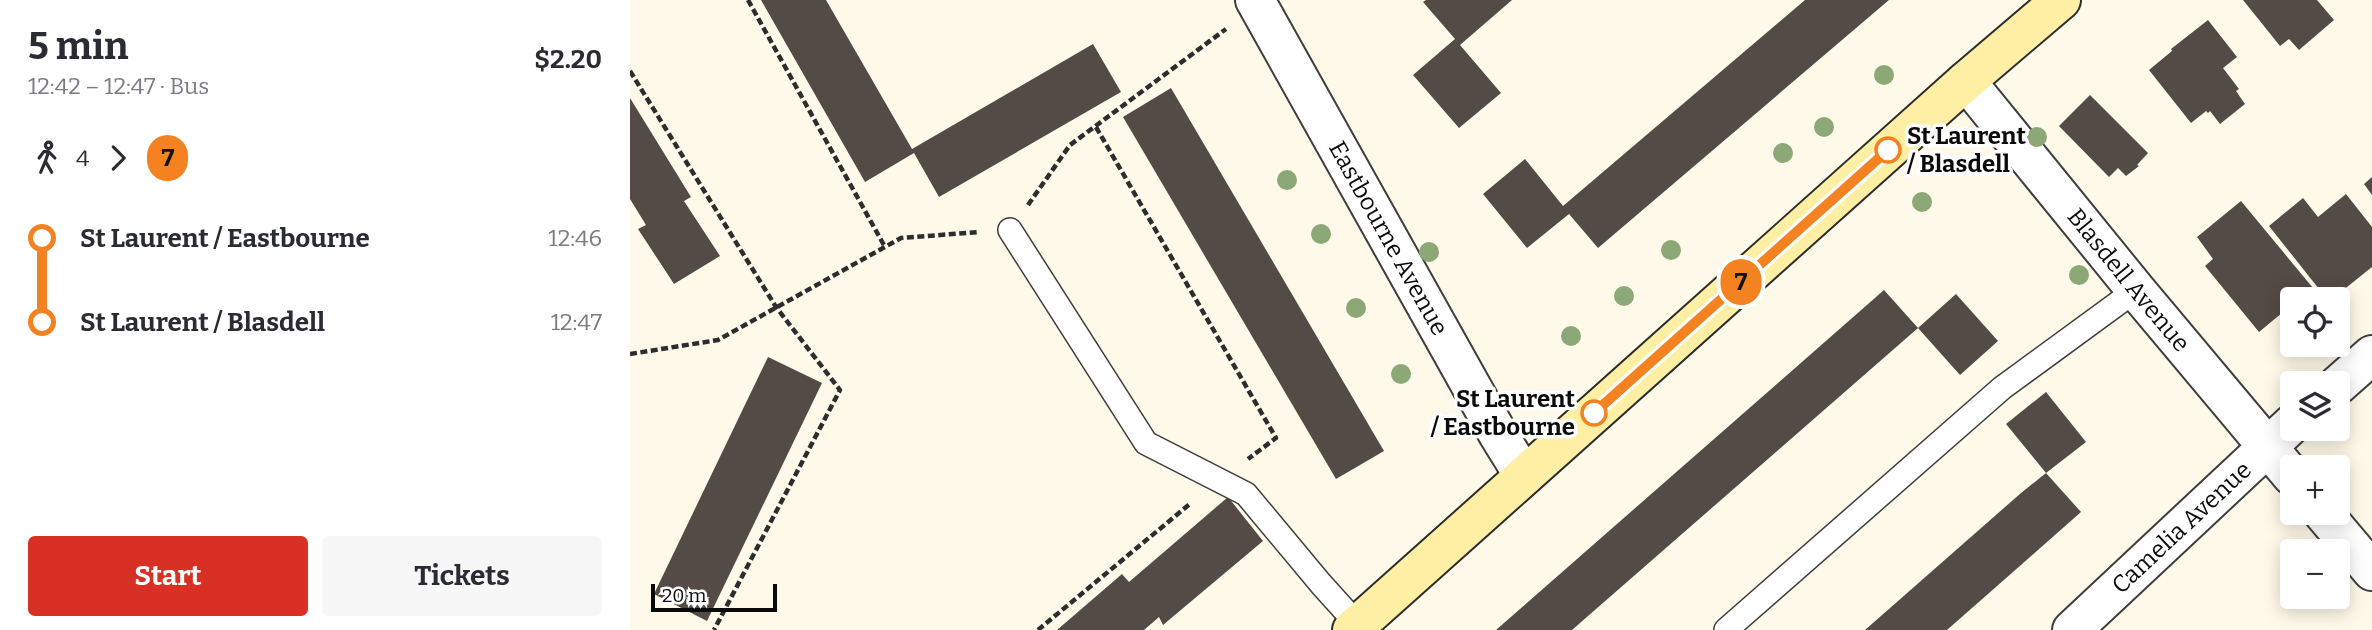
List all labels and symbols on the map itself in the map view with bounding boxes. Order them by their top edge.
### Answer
place label: St Laurent / Blasdell [1906,122,2026,178]
street label: Eastbourne Avenue [1323,136,1454,340]
marker: St Laurent / Blasdell [1875,137,1901,163]
street label: Blasdell Avenue [2062,203,2196,357]
line badge: 7 [1718,259,1764,305]
place label: St Laurent / Eastbourne [1430,385,1576,441]
marker: St Laurent / Eastbourne [1581,400,1607,426]
street label: Camelia Avenue [2106,456,2257,599]
scale bar [651,581,777,613]

